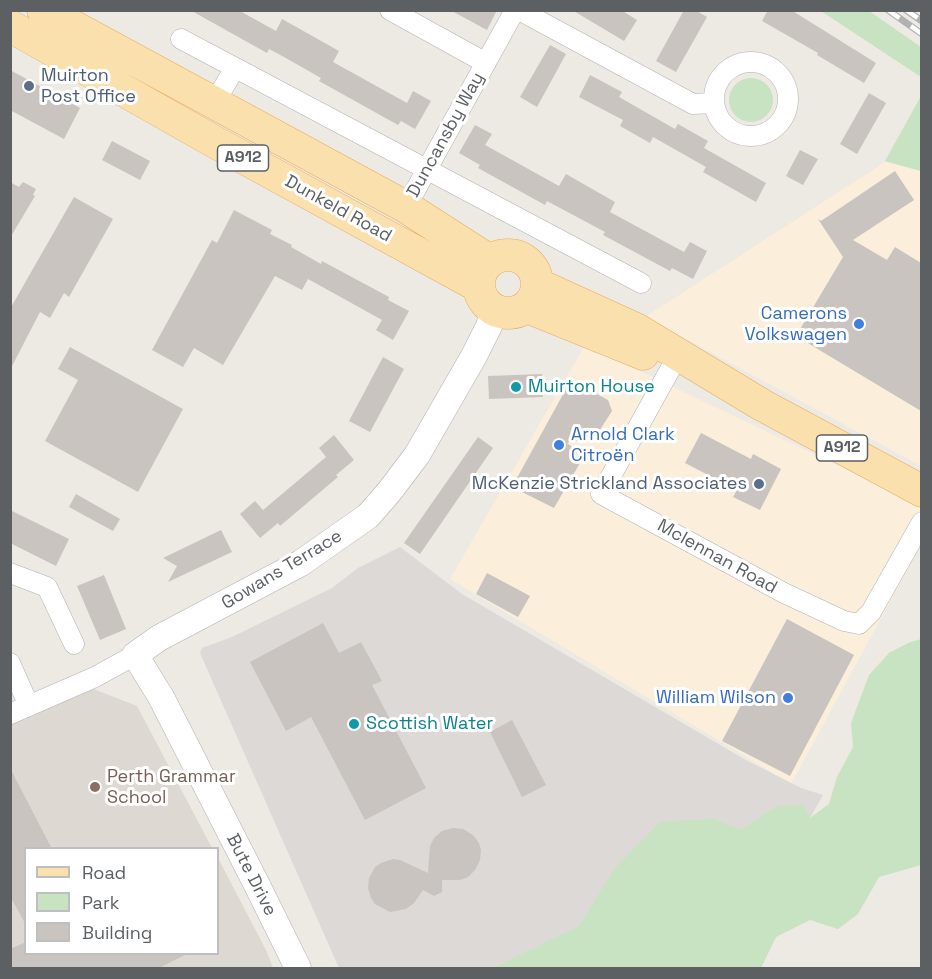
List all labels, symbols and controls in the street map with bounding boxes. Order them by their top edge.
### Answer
place label: Muirton Post Office [41,65,136,107]
street label: Duncansby Way [403,69,489,201]
marker: Muirton Post Office [22,79,36,93]
road number: A912 [218,145,268,171]
street label: Dunkeld Road [281,171,395,247]
place label: Camerons Volkswagen [745,303,847,346]
marker: Camerons Volkswagen [852,317,866,331]
place label: Muirton House [528,376,655,398]
marker: Muirton House [509,380,523,394]
place label: Arnold Clark Citroën [571,424,675,466]
road number: A912 [816,435,868,461]
marker: Arnold Clark Citroën [552,438,566,452]
place label: McKenzie Strickland Associates [472,473,747,495]
marker: McKenzie Strickland Associates [752,477,766,491]
street label: Mclennan Road [653,515,781,599]
street label: Gowans Terrace [218,526,346,614]
place label: William Wilson [656,687,776,709]
marker: William Wilson [781,691,795,705]
place label: Scottish Water [366,713,493,735]
marker: Scottish Water [347,717,361,731]
place label: Perth Grammar School [107,766,236,808]
marker: Perth Grammar School [88,780,102,794]
street label: Bute Drive [221,830,281,920]
legend [24,847,219,955]
text: Road [82,861,126,884]
text: Park [82,891,119,914]
text: Building [82,921,152,944]

